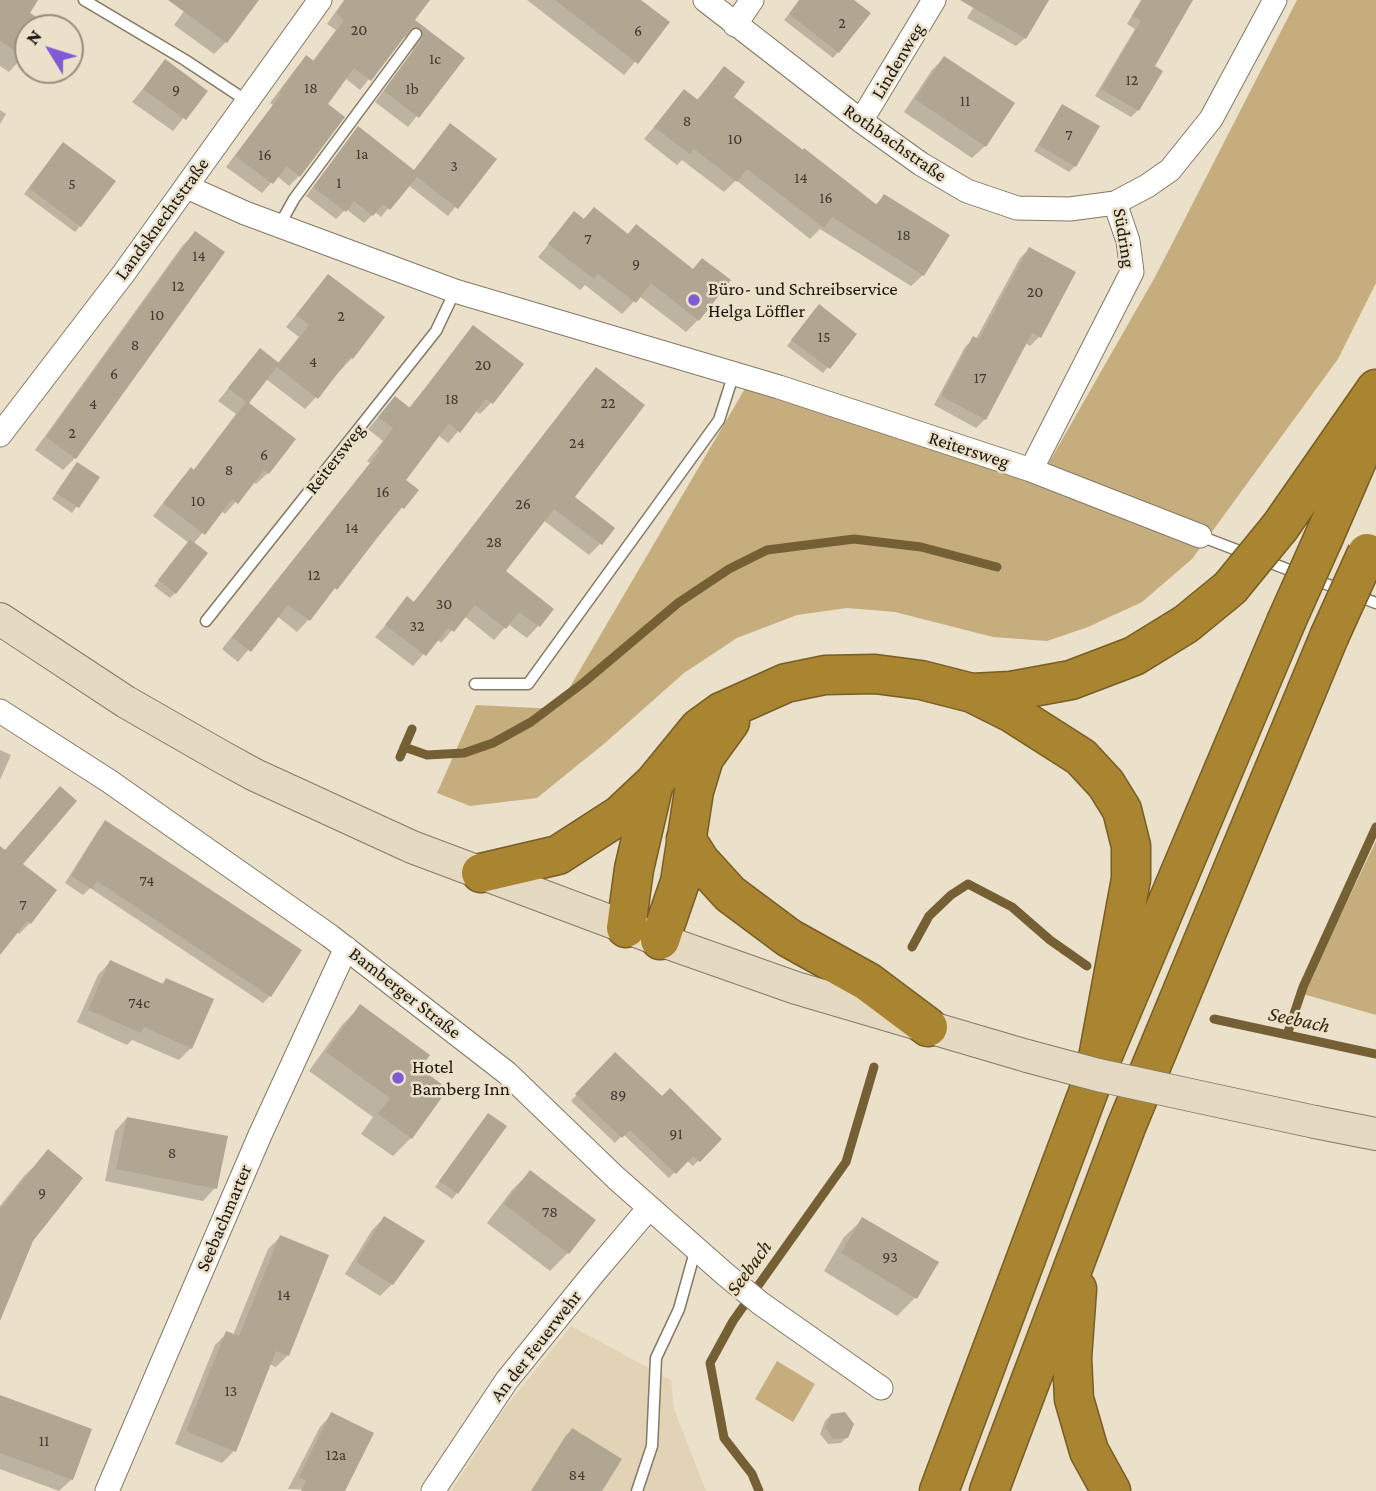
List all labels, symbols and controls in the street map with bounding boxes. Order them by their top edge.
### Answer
house number: 2 [838,13,846,33]
north arrow [14,14,84,84]
street label: Lindenweg [866,19,930,103]
house number: 20 [351,20,367,40]
house number: 6 [634,21,642,41]
text: N [21,25,46,49]
house number: 1c [429,49,441,69]
house number: 12 [1126,70,1138,90]
house number: 18 [304,78,318,98]
house number: 1b [405,79,419,99]
house number: 9 [172,80,180,100]
house number: 11 [960,91,970,111]
street label: Rothbachstraße [839,99,951,187]
house number: 8 [683,111,691,131]
house number: 7 [1065,125,1073,145]
house number: 10 [728,129,742,149]
house number: 1a [356,144,368,164]
house number: 16 [258,145,272,165]
street label: Landsknechtstraße [110,153,214,285]
house number: 3 [450,156,458,176]
house number: 14 [794,168,808,188]
house number: 1 [336,173,342,193]
house number: 5 [68,174,76,194]
house number: 16 [819,188,833,208]
street label: Südring [1108,207,1140,269]
house number: 18 [897,225,911,245]
house number: 7 [584,229,592,249]
house number: 14 [192,246,206,266]
house number: 9 [632,254,640,274]
house number: 12 [172,276,184,296]
place label: Büro- und Schreibservice Helga Löffler [708,278,898,322]
house number: 20 [1027,282,1043,302]
marker: Büro- und Schreibservice Helga Löffler [686,292,702,308]
house number: 10 [150,305,164,325]
house number: 2 [337,306,345,326]
house number: 15 [818,327,830,347]
house number: 8 [131,335,139,355]
house number: 4 [309,352,317,372]
house number: 20 [475,355,491,375]
house number: 6 [110,364,118,384]
house number: 17 [974,368,986,388]
house number: 18 [445,389,459,409]
house number: 22 [600,393,616,413]
house number: 4 [89,394,97,414]
street label: Reitersweg [300,419,370,499]
house number: 2 [68,423,76,443]
street label: Reitersweg [926,426,1012,474]
house number: 24 [569,433,585,453]
house number: 6 [260,445,268,465]
house number: 8 [225,460,233,480]
house number: 16 [376,482,390,502]
house number: 10 [191,491,205,511]
house number: 26 [515,494,531,514]
house number: 14 [345,518,359,538]
house number: 28 [486,532,502,552]
house number: 12 [308,565,320,585]
house number: 30 [436,594,452,614]
house number: 32 [409,616,425,636]
house number: 74 [139,871,155,891]
house number: 7 [19,895,27,915]
street label: Bamberger Straße [344,942,466,1044]
house number: 74c [128,993,150,1013]
water label: Seebach [1266,1001,1332,1039]
place label: Hotel Bamberg Inn [412,1056,510,1100]
marker: Hotel Bamberg Inn [390,1070,406,1086]
house number: 89 [610,1085,626,1105]
house number: 91 [669,1124,683,1144]
house number: 8 [168,1143,176,1163]
street label: Seebachmarter [191,1161,257,1275]
house number: 9 [38,1183,46,1203]
house number: 78 [542,1202,558,1222]
water label: Seebach [720,1235,778,1301]
house number: 93 [882,1247,898,1267]
house number: 14 [277,1285,291,1305]
street label: An der Feuerwehr [486,1286,586,1406]
house number: 13 [225,1381,237,1401]
house number: 11 [39,1431,49,1451]
house number: 12a [326,1445,346,1465]
house number: 84 [569,1465,585,1485]

